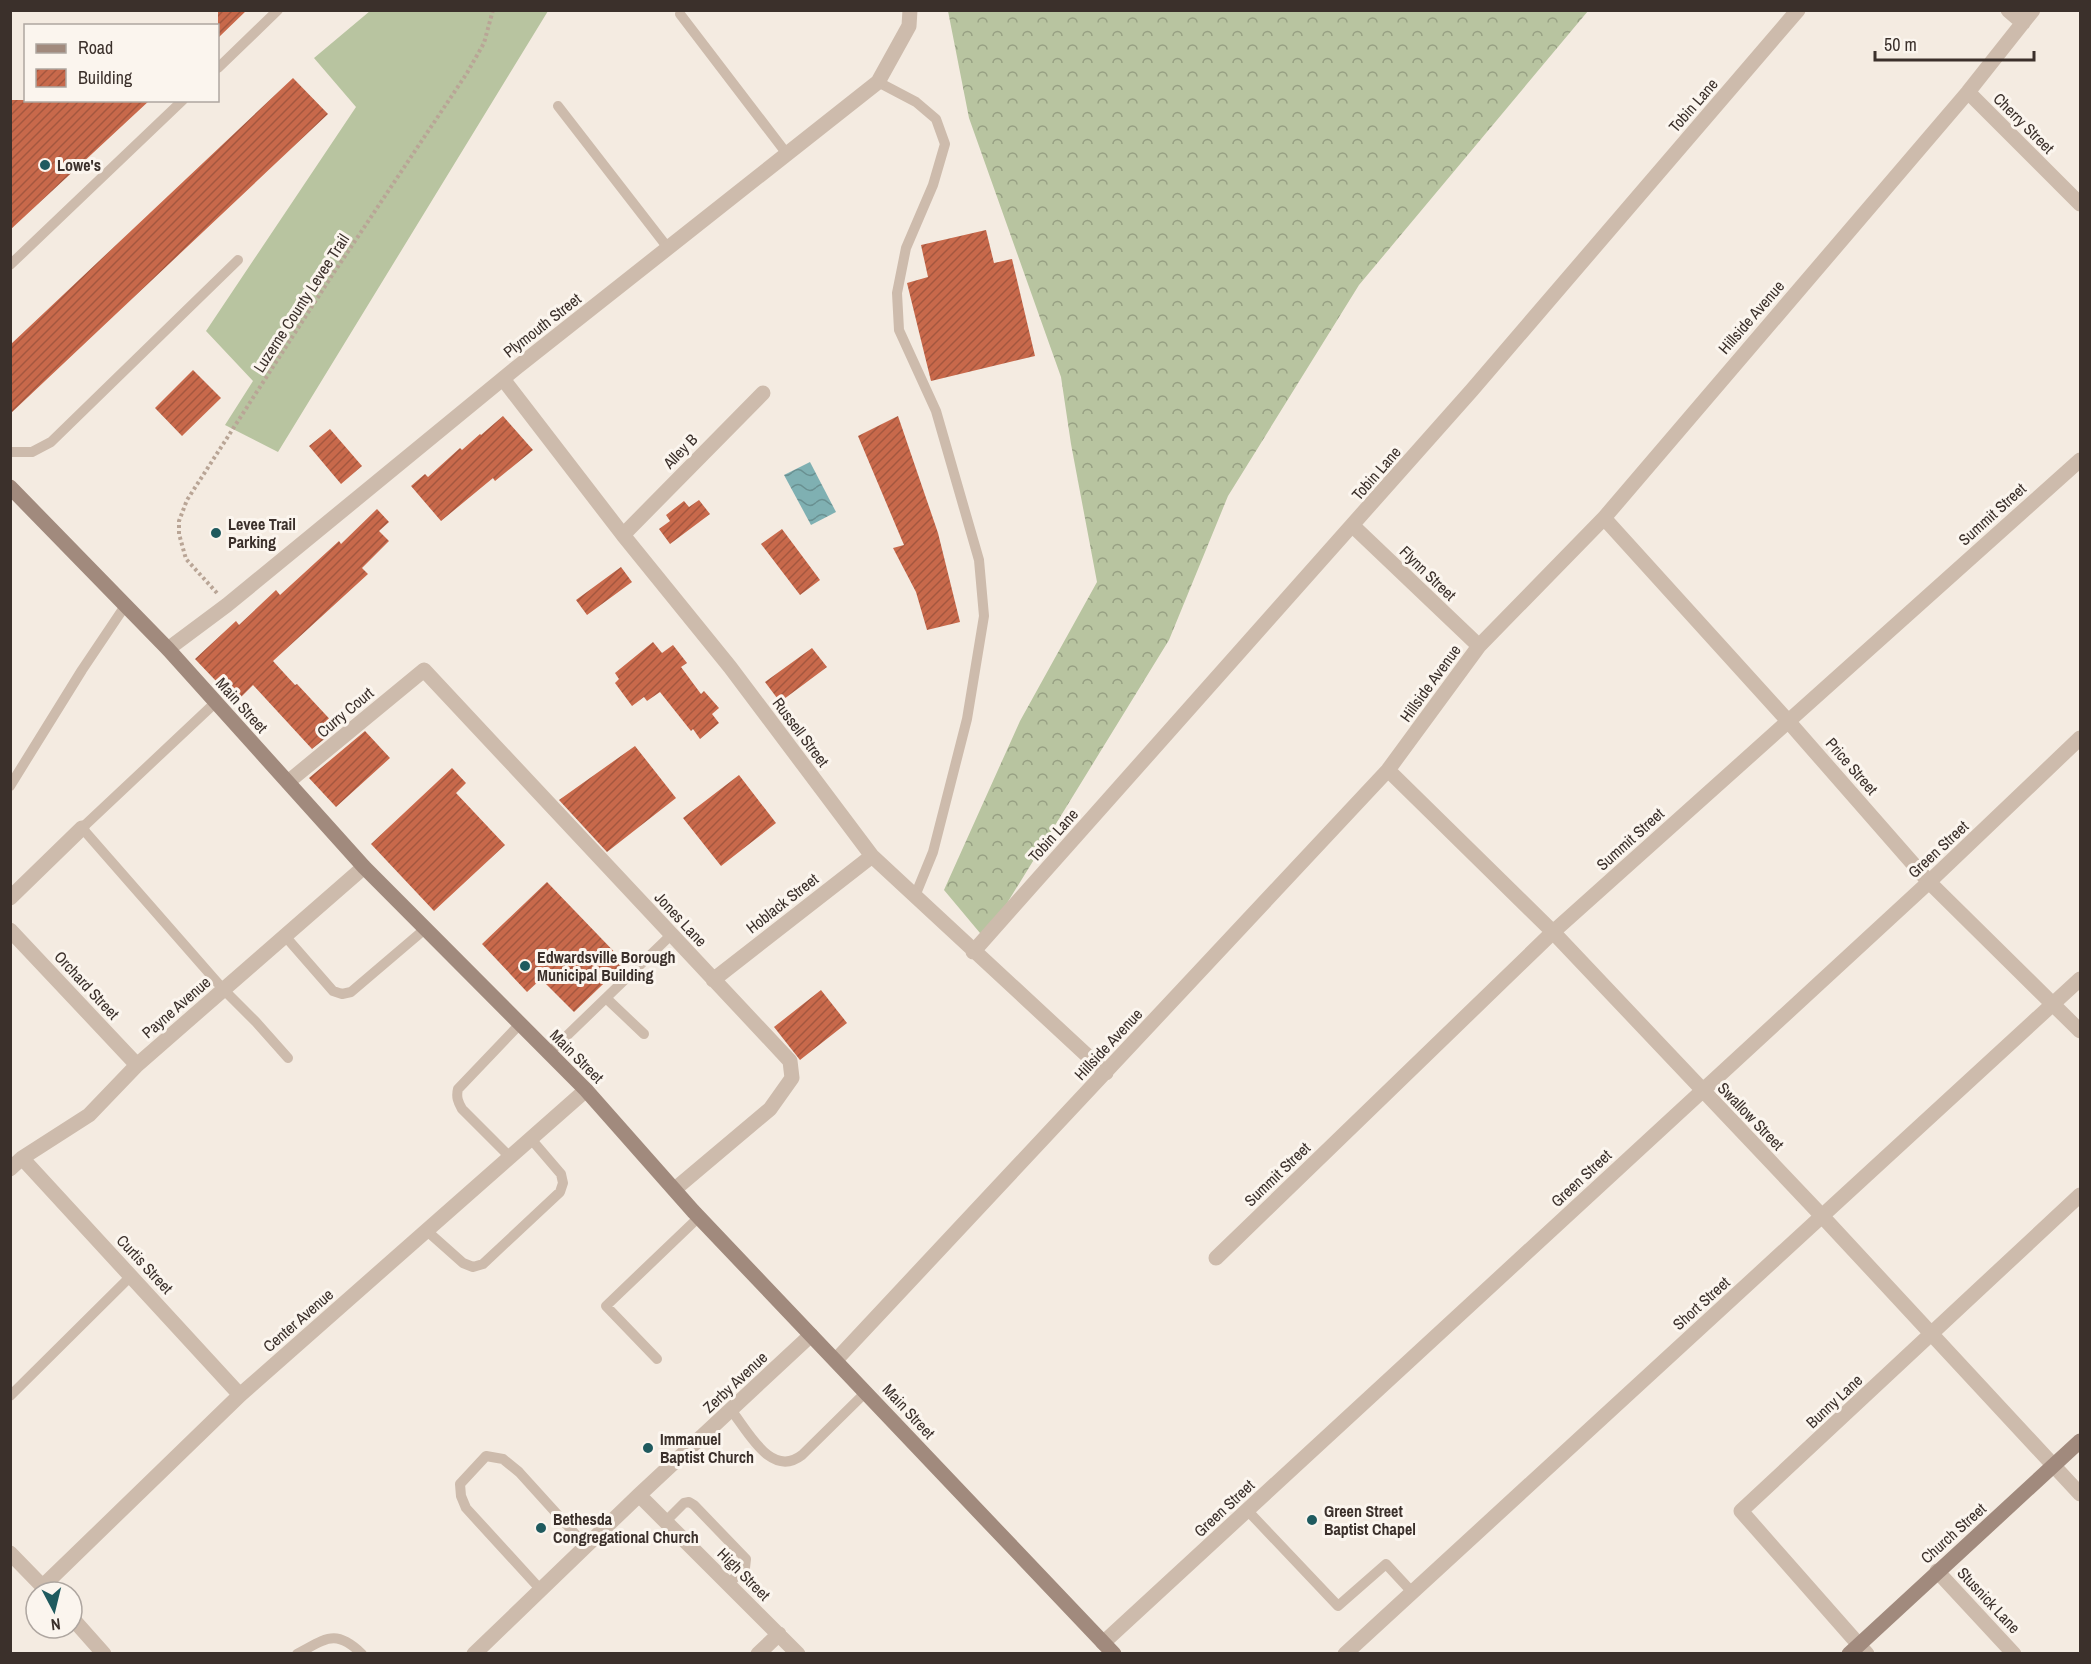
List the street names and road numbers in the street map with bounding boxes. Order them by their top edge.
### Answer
street label: Tobin Lane [1663,73,1723,137]
street label: Cherry Street [1989,88,2060,159]
street label: Luzerne County Levee Trail [248,229,354,377]
street label: Hillside Avenue [1713,275,1789,359]
street label: Plymouth Street [498,287,586,362]
street label: Alley B [657,428,702,474]
street label: Tobin Lane [1346,441,1406,505]
street label: Summit Street [1953,478,2031,550]
street label: Flynn Street [1395,541,1461,606]
street label: Hillside Avenue [1394,640,1466,726]
street label: Main Street [211,672,273,738]
street label: Curry Court [312,682,378,742]
street label: Russell Street [768,693,835,772]
street label: Price Street [1821,733,1883,800]
street label: Summit Street [1591,803,1669,875]
street label: Tobin Lane [1023,804,1083,866]
street label: Green Street [1903,815,1973,883]
street label: Hoblack Street [741,868,823,938]
street label: Jones Lane [650,887,712,951]
street label: Orchard Street [50,946,125,1024]
street label: Payne Avenue [137,971,215,1043]
street label: Hillside Avenue [1069,1003,1147,1085]
street label: Main Street [545,1024,609,1088]
street label: Swallow Street [1713,1077,1789,1155]
street label: Summit Street [1239,1137,1315,1211]
street label: Green Street [1546,1144,1616,1212]
street label: Curtis Street [112,1230,178,1299]
street label: Short Street [1668,1271,1735,1335]
street label: Center Avenue [258,1283,338,1357]
street label: Zerby Avenue [698,1346,772,1418]
street label: Bunny Lane [1801,1369,1867,1433]
street label: Main Street [878,1379,940,1444]
street label: Green Street [1189,1474,1259,1542]
street label: Church Street [1916,1498,1991,1568]
street label: High Street [713,1543,775,1605]
street label: Stusnick Lane [1953,1562,2025,1638]

